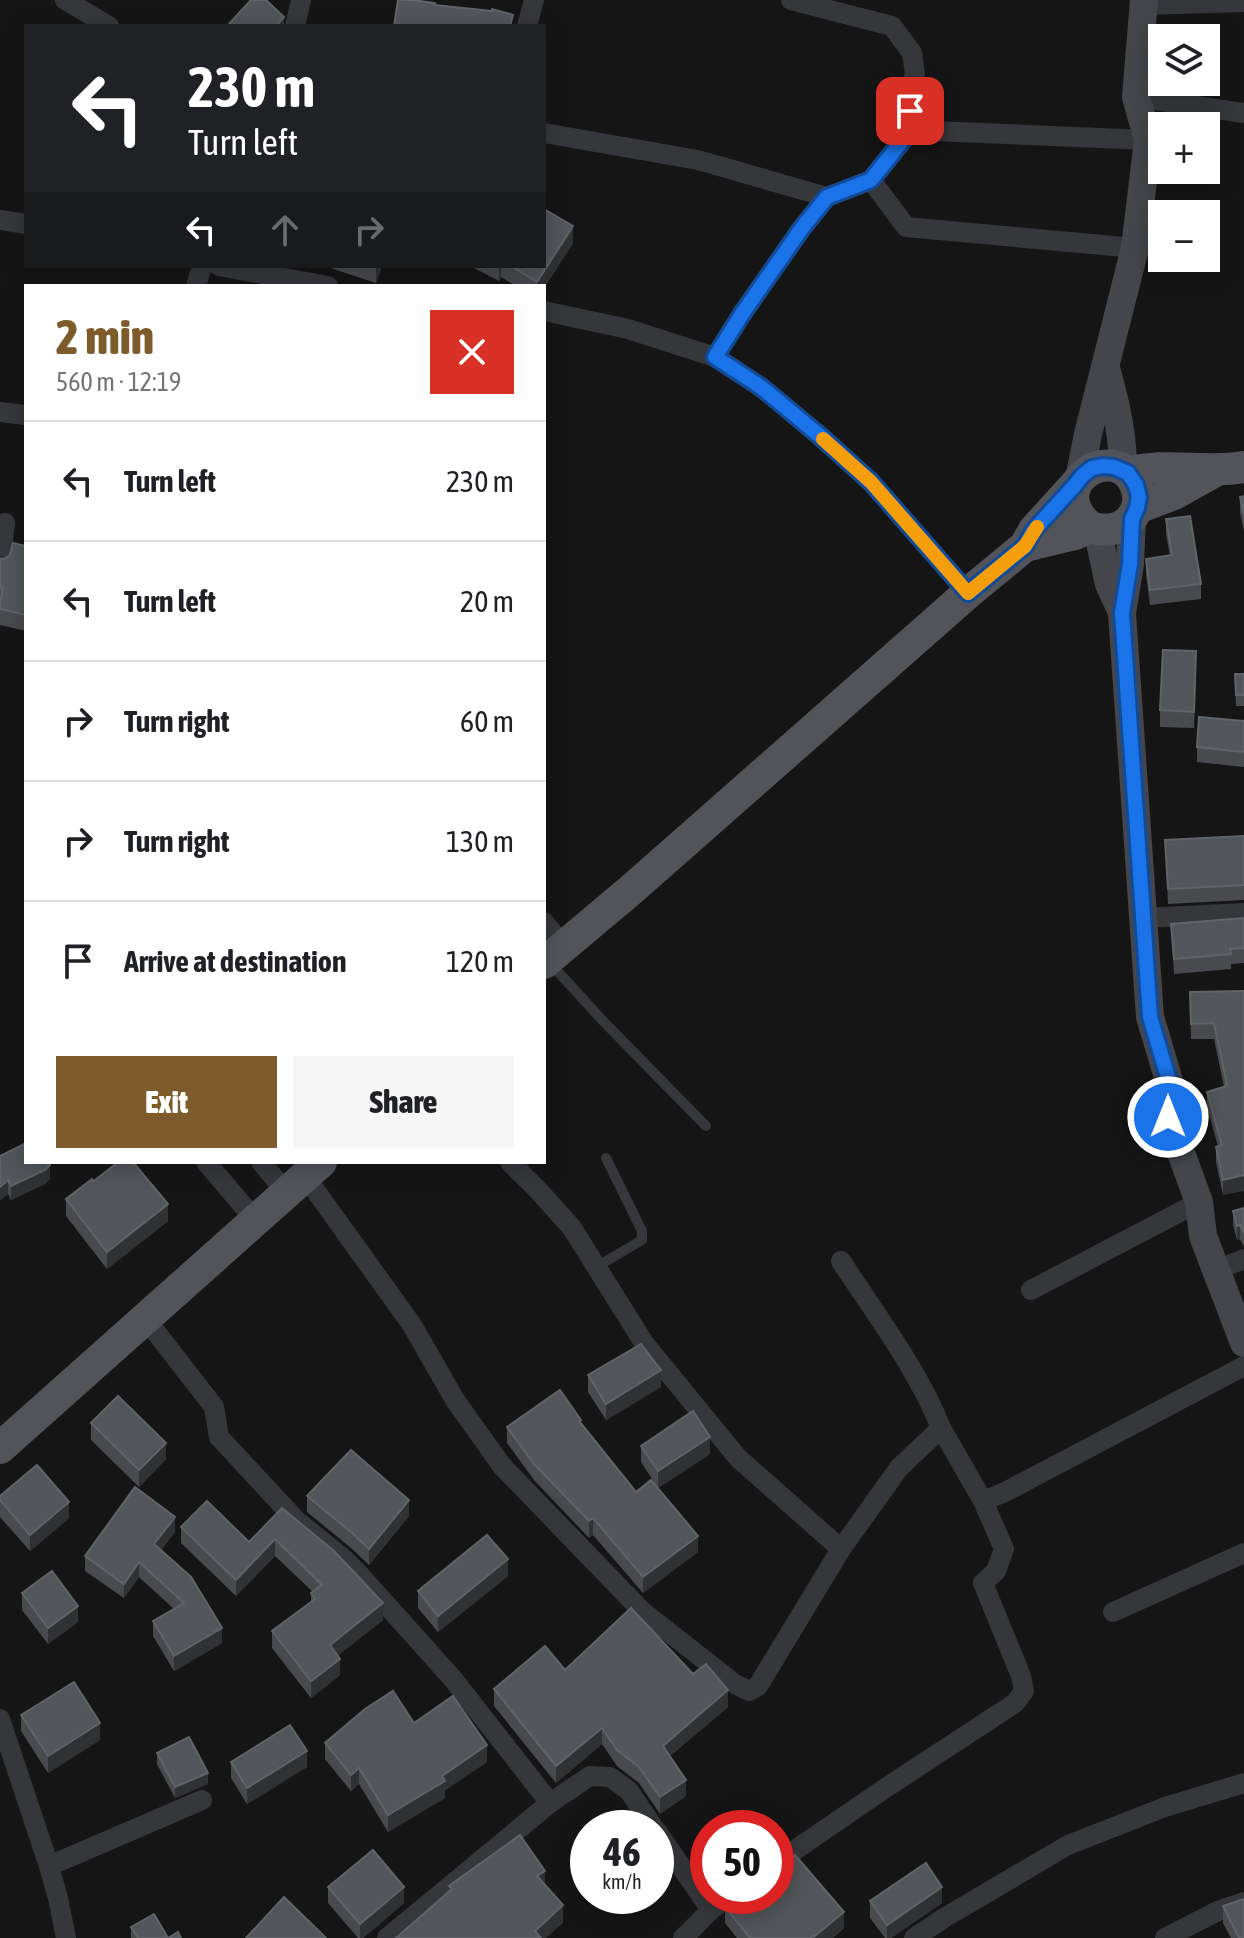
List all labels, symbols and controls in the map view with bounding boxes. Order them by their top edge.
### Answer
map controls [1148,24,1220,272]
button: layers [1148,24,1220,96]
text: 230 m [188,55,315,119]
icon: left [56,56,160,160]
pin [876,77,944,145]
icon: arrive [888,89,932,133]
button: + [1148,112,1220,184]
text: Turn left [188,121,298,163]
button: − [1148,200,1220,272]
icon: left [179,208,223,252]
icon: ahead [263,208,307,252]
icon: right [347,208,391,252]
text: 2 min [56,309,154,364]
button: close [430,310,514,394]
text: 560 m · 12:19 [56,367,181,397]
icon: left [56,459,100,503]
text: Turn left [124,464,216,498]
text: 230 m [446,464,514,498]
icon: left [56,579,100,623]
text: Turn left [124,584,216,618]
text: 20 m [460,584,514,618]
icon: right [56,699,100,743]
text: Turn right [124,704,230,738]
text: 60 m [460,704,514,738]
icon: right [56,819,100,863]
text: Turn right [124,824,230,858]
text: 130 m [446,824,514,858]
icon: arrive [56,939,100,983]
text: Arrive at destination [124,944,346,978]
text: 120 m [446,944,514,978]
button: Exit [56,1056,277,1148]
button: Share [293,1056,514,1148]
position arrow [1126,1075,1210,1159]
speed limit sign: 50 [690,1810,794,1914]
text: 46 [603,1829,641,1874]
text: km/h [602,1870,642,1893]

